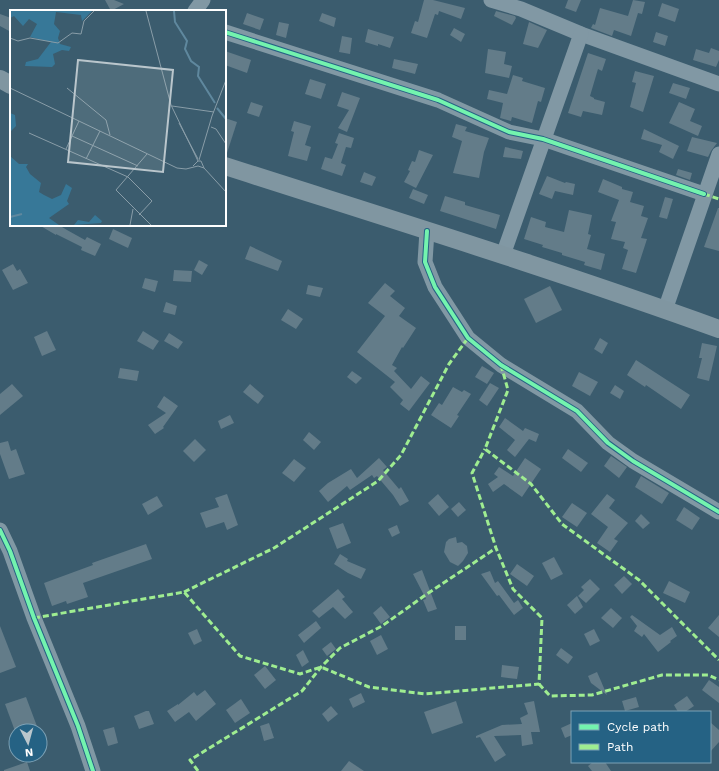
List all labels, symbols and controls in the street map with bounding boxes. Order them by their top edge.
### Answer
inset map [10,10,226,226]
legend [571,711,711,763]
text: Cycle path [607,720,669,734]
north arrow [8,723,48,763]
text: Path [607,740,633,754]
text: N [24,746,34,759]

